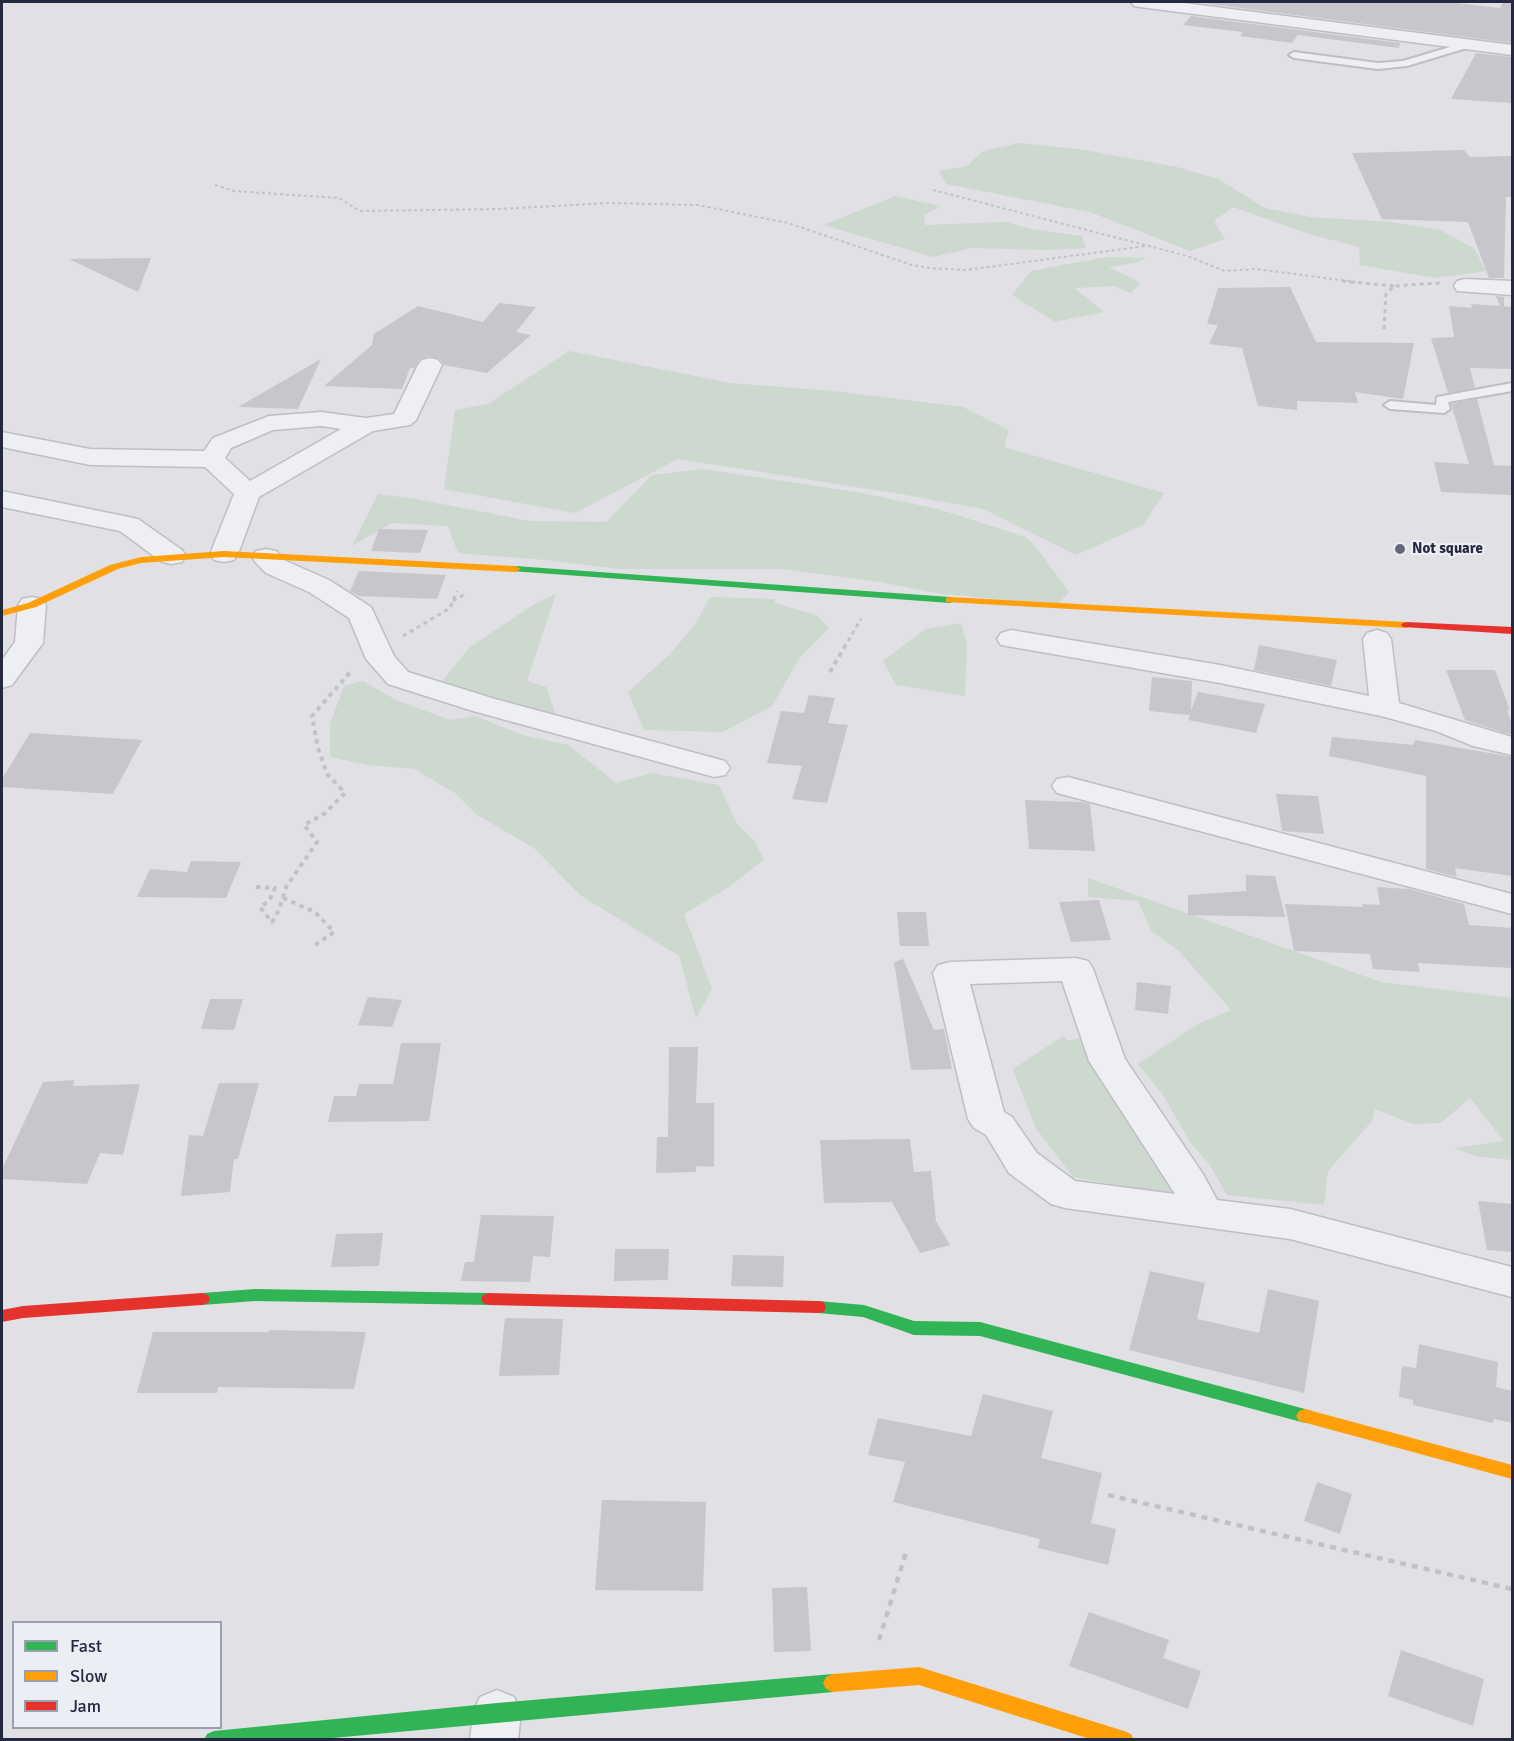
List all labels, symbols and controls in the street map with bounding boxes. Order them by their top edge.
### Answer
place label: Not square [1412,540,1483,558]
marker: Not square [1393,542,1407,556]
legend [12,1621,222,1729]
text: Fast [70,1635,102,1657]
text: Slow [70,1665,107,1687]
text: Jam [70,1695,101,1717]

